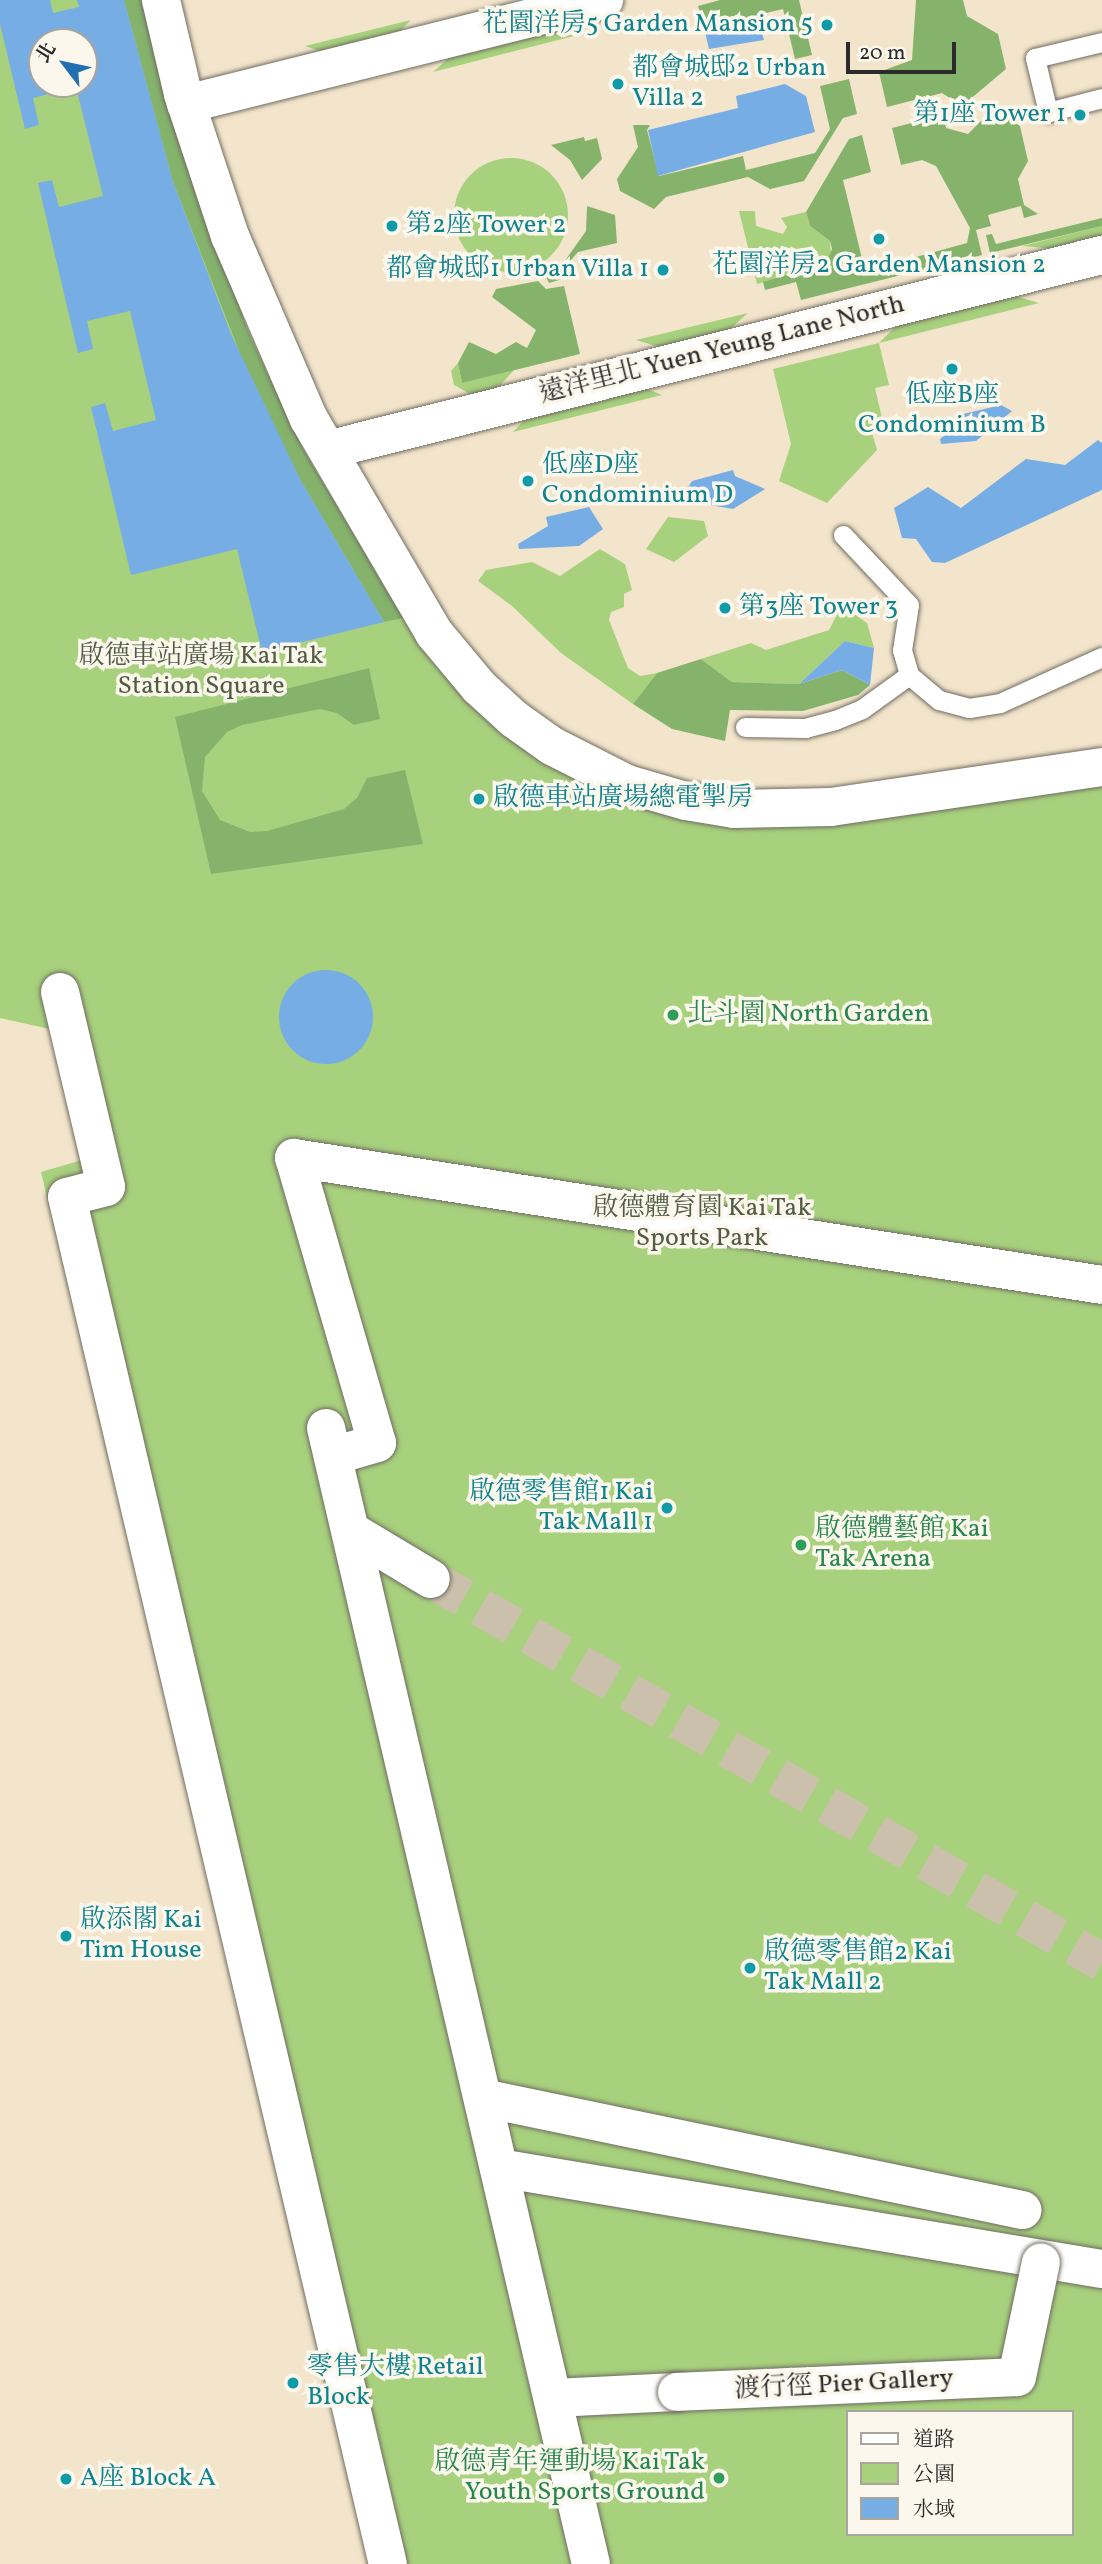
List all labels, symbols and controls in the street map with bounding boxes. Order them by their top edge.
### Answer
place label: 花園洋房5 Garden Mansion 5 [482,9,813,41]
marker: 花園洋房5 Garden Mansion 5 [819,17,835,33]
north arrow [28,28,98,98]
scale bar [850,28,960,72]
text: 北 [31,38,63,68]
text: 20 m [859,39,905,68]
place label: 都會城邸2 Urban Villa 2 [632,53,826,114]
marker: 都會城邸2 Urban Villa 2 [610,76,626,92]
place label: 第1座 Tower 1 [913,99,1066,131]
marker: 第1座 Tower 1 [1072,107,1088,123]
place label: 第2座 Tower 2 [406,210,566,242]
marker: 第2座 Tower 2 [384,218,400,234]
marker: 花園洋房2 Garden Mansion 2 [871,231,887,247]
place label: 花園洋房2 Garden Mansion 2 [712,250,1046,282]
place label: 都會城邸1 Urban Villa 1 [385,254,649,286]
marker: 都會城邸1 Urban Villa 1 [655,262,671,278]
street label: 遠洋里北 Yuen Yeung Lane North [536,289,908,411]
marker: 低座B座 Condominium B [944,361,960,377]
place label: 低座B座 Condominium B [858,380,1046,442]
place label: 低座D座 Condominium D [542,450,733,512]
marker: 低座D座 Condominium D [520,473,536,489]
place label: 第3座 Tower 3 [739,592,898,624]
marker: 第3座 Tower 3 [717,600,733,616]
park label: 啟德車站廣場 Kai Tak Station Square [78,641,324,702]
place label: 啟德車站廣場總電掣房 [493,783,753,815]
marker: 啟德車站廣場總電掣房 [471,791,487,807]
place label: 北斗園 North Garden [687,999,929,1031]
marker: 北斗園 North Garden [665,1007,681,1023]
park label: 啟德體育園 Kai Tak Sports Park [592,1193,812,1254]
place label: 啟德零售館1 Kai Tak Mall 1 [469,1477,653,1538]
marker: 啟德零售館1 Kai Tak Mall 1 [659,1500,675,1516]
place label: 啟德體藝館 Kai Tak Arena [815,1514,989,1576]
marker: 啟德體藝館 Kai Tak Arena [793,1537,809,1553]
place label: 啟添閣 Kai Tim House [80,1905,202,1966]
marker: 啟添閣 Kai Tim House [58,1928,74,1944]
place label: 啟德零售館2 Kai Tak Mall 2 [764,1937,952,1998]
marker: 啟德零售館2 Kai Tak Mall 2 [742,1960,758,1976]
place label: 零售大樓 Retail Block [307,2352,483,2414]
street label: 渡行徑 Pier Gallery [734,2364,954,2406]
marker: 零售大樓 Retail Block [285,2375,301,2391]
legend [846,2410,1074,2536]
text: 道路 [913,2426,955,2455]
place label: 啟德青年運動場 Kai Tak Youth Sports Ground [433,2447,705,2508]
text: 公園 [913,2461,955,2490]
place label: A座 Block A [80,2463,216,2495]
marker: 啟德青年運動場 Kai Tak Youth Sports Ground [711,2470,727,2486]
marker: A座 Block A [58,2471,74,2487]
text: 水域 [913,2496,955,2525]

